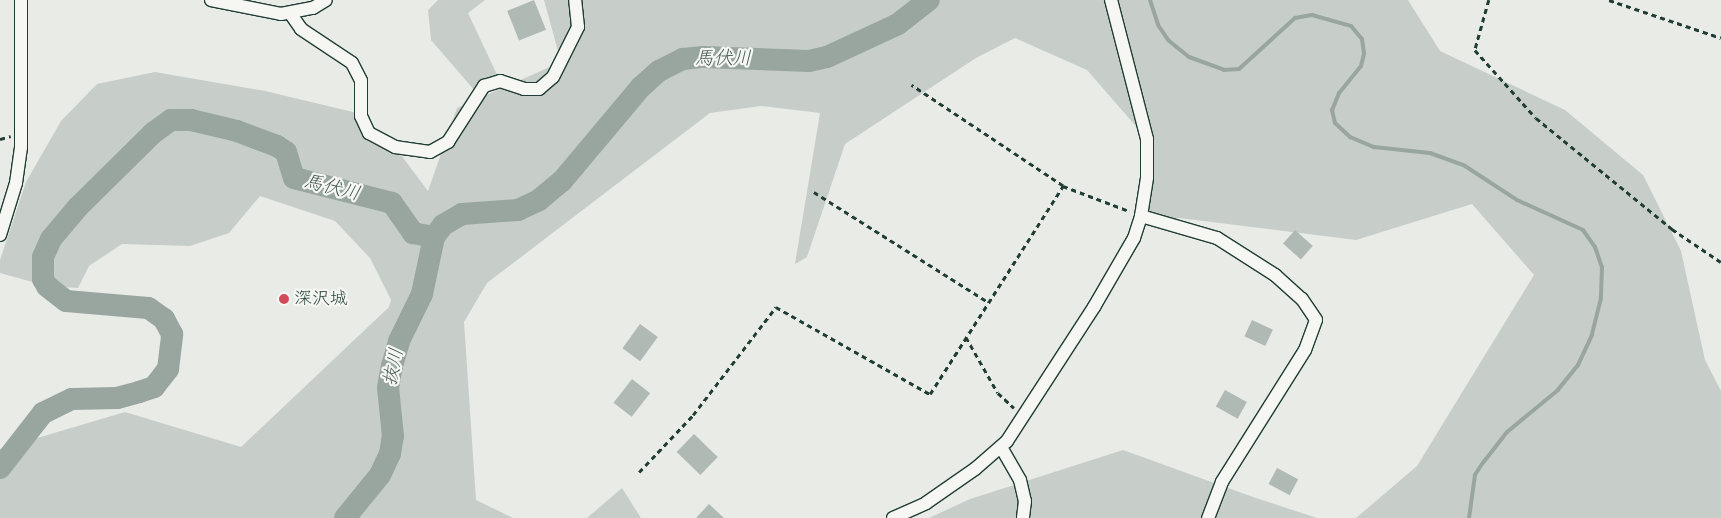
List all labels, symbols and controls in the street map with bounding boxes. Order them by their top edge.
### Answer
water label: 馬伏川 [695,48,751,70]
water label: 馬伏川 [302,170,362,206]
place label: 深沢城 [294,288,348,310]
marker: 深沢城 [278,293,290,305]
water label: 抜川 [379,346,409,388]

